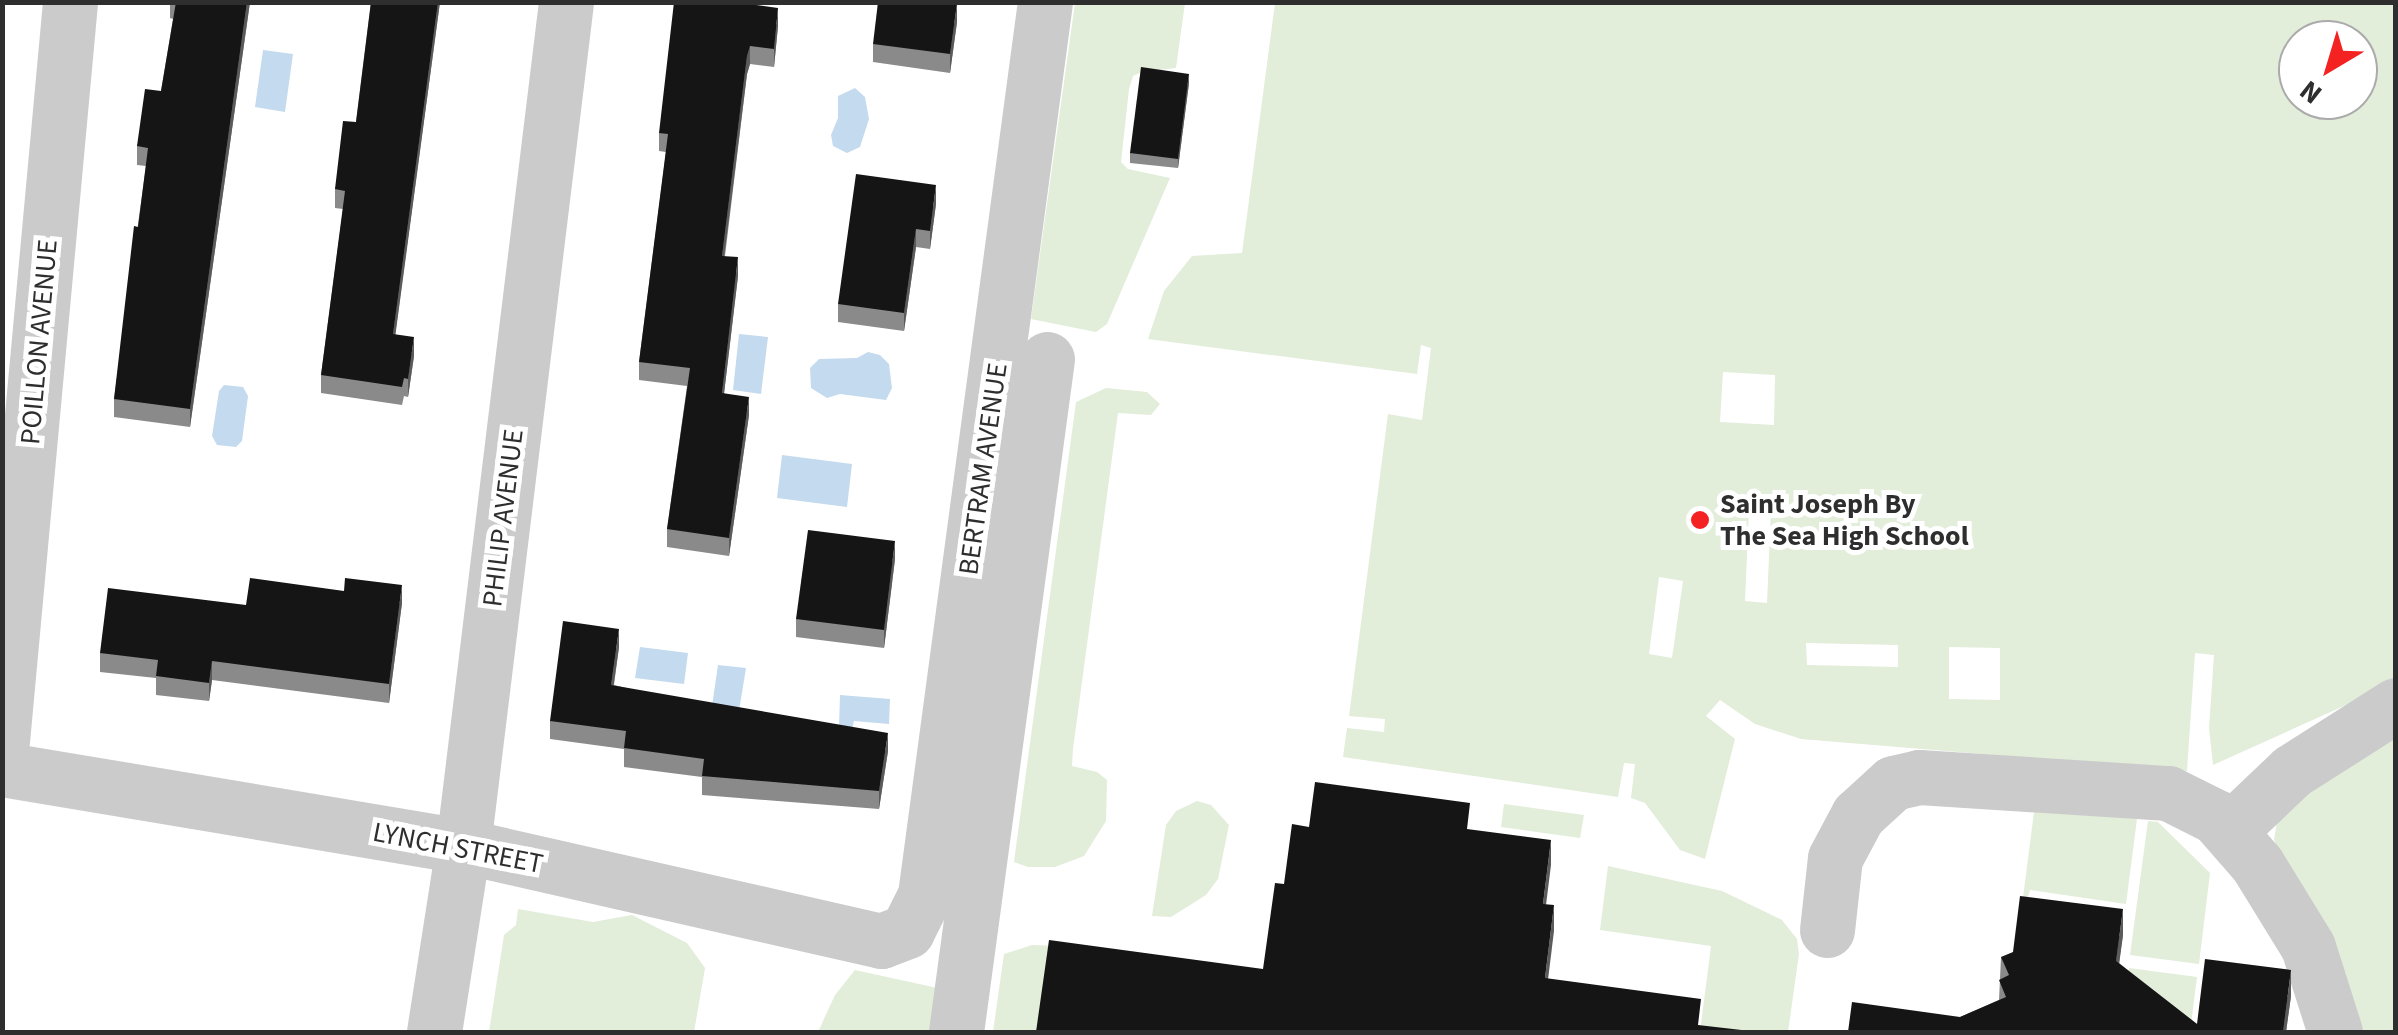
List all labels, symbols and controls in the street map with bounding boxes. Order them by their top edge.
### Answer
north arrow [2278,20,2378,120]
text: N [2291,71,2330,114]
street label: POILLON AVENUE [13,238,65,446]
street label: BERTRAM AVENUE [951,361,1015,577]
street label: PHILIP AVENUE [475,427,531,609]
place label: Saint Joseph By The Sea High School [1720,487,1969,553]
marker: Saint Joseph By The Sea High School [1689,509,1711,531]
street label: LYNCH STREET [370,815,546,881]

